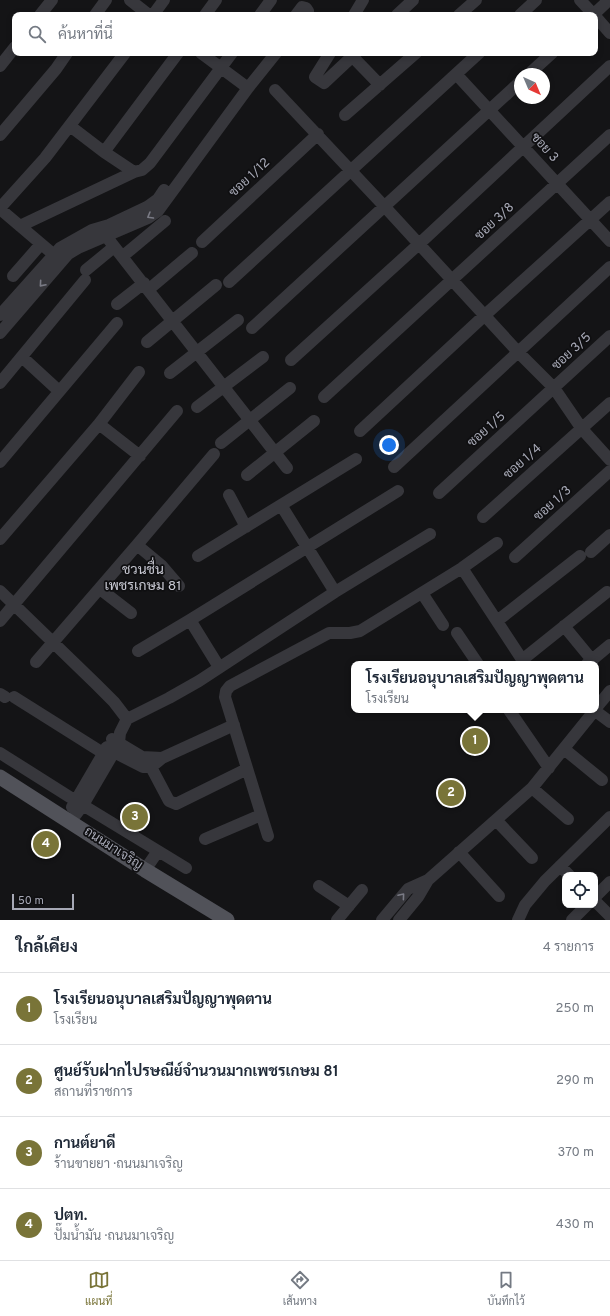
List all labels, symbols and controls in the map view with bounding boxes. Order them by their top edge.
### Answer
search box [12,12,598,56]
icon: search [26,23,48,45]
text: ค้นหาที่นี่ [58,26,113,45]
north arrow [514,68,550,104]
street label: ซอย 3 [527,130,561,166]
street label: ซอย 1/12 [226,155,274,201]
street label: ซอย 3/8 [472,200,518,244]
one-way arrow [147,212,154,219]
one-way arrow [39,279,47,287]
street label: ซอย 3/5 [549,330,595,374]
street label: ซอย 1/5 [465,409,509,451]
your location [379,435,399,455]
street label: ซอย 1/4 [501,441,545,483]
street label: ซอย 1/3 [531,483,575,525]
district label: ชวนชื่น เพชรเกษม 81 [104,557,182,595]
popup [351,661,599,713]
text: โรงเรียนอนุบาลเสริมปัญญาพุดตาน [366,670,584,689]
text: โรงเรียน [366,692,409,708]
pin: 1 [462,726,488,756]
pin: 2 [438,778,464,808]
pin: 3 [122,802,148,832]
street label: ถนนมาเจริญ [81,822,146,874]
pin: 4 [33,829,59,859]
map controls [562,872,598,908]
button: locate [562,872,598,908]
scale bar [12,892,74,911]
text: 50 m [18,894,44,908]
one-way arrow [398,894,405,901]
text: ใกล้เคียง [16,937,78,959]
text: 4 รายการ [543,940,594,956]
text: โรงเรียนอนุบาลเสริมปัญญาพุดตาน [54,991,272,1010]
text: 1 [26,1001,32,1017]
text: 250 m [556,1001,594,1017]
text: โรงเรียน [54,1013,97,1029]
text: ศูนย์รับฝากไปรษณีย์จำนวนมากเพชรเกษม 81 [54,1063,339,1082]
text: 2 [25,1073,33,1089]
text: 290 m [556,1073,594,1089]
text: สถานที่ราชการ [54,1085,133,1101]
text: กานต์ยาดี [54,1135,115,1154]
text: 3 [25,1145,33,1161]
text: 370 m [557,1145,594,1161]
text: ร้านขายยา · ถนนมาเจริญ [54,1157,183,1173]
text: ปตท. [54,1207,87,1226]
text: 4 [25,1217,33,1233]
text: 430 m [556,1217,594,1233]
text: ปั๊มน้ำมัน · ถนนมาเจริญ [54,1229,174,1245]
tab: แผนที่ [85,1269,113,1309]
tab: เส้นทาง [283,1269,317,1309]
tab: บันทึกไว้ [487,1269,525,1309]

